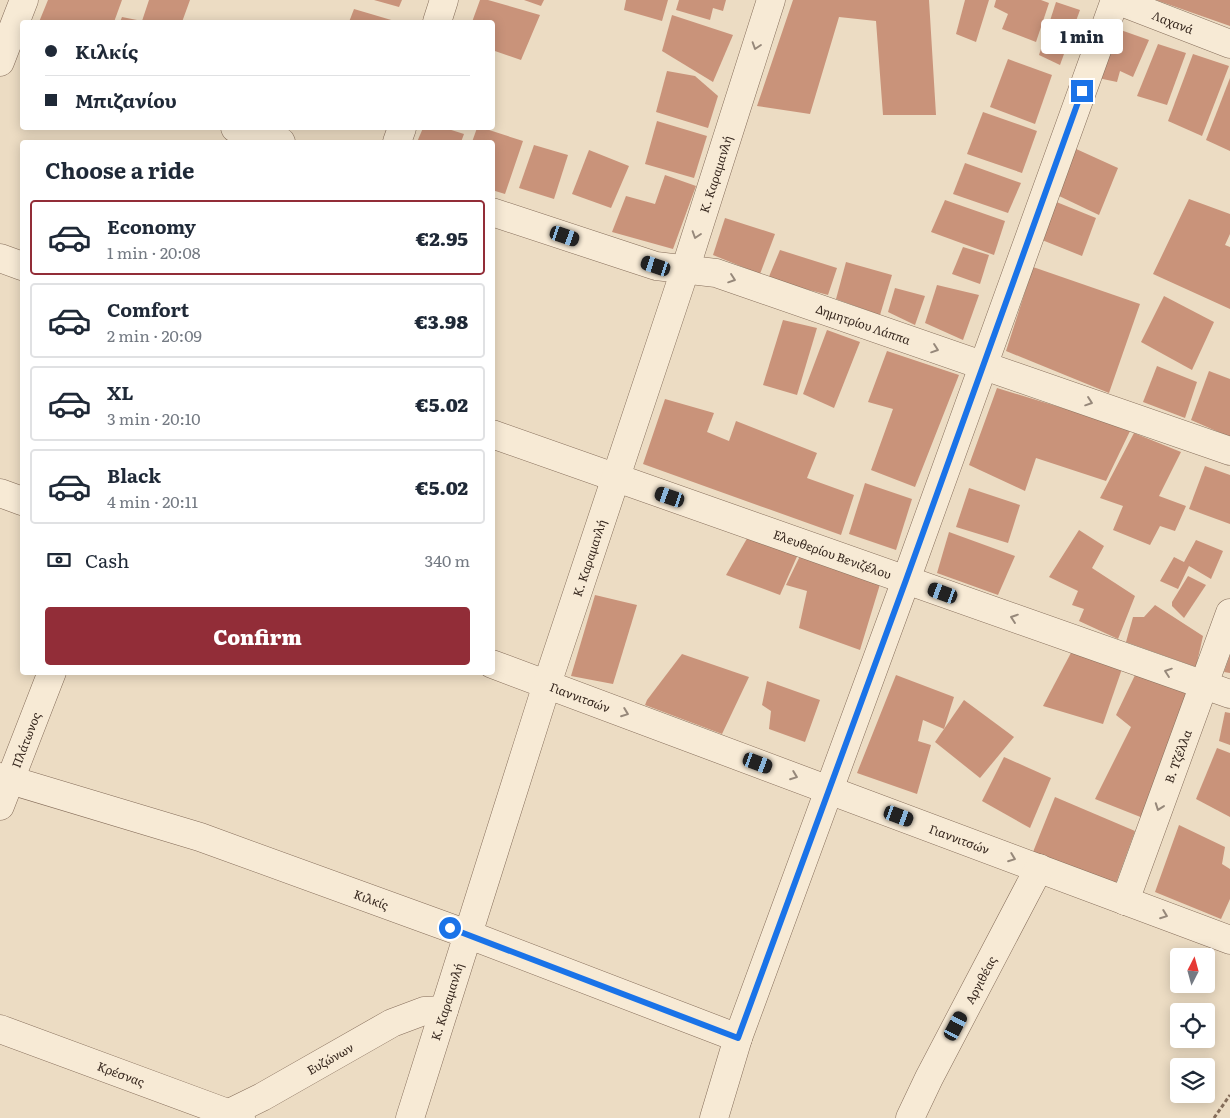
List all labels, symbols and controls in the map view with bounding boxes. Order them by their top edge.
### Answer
street label: Λαχανά [1150,6,1197,38]
callout: 1 min [1041,18,1123,54]
text: 1 min [1060,24,1104,48]
text: Κιλκίς [75,37,138,65]
one-way arrow [752,42,762,50]
route end [1071,80,1093,102]
text: Μπιζανίου [75,86,177,114]
street label: Κ. Καραμανλή [695,133,736,215]
text: Choose a ride [45,153,194,186]
text: Economy [107,212,196,240]
icon: car [47,215,92,260]
text: €2.95 [416,224,468,252]
car [548,224,581,248]
one-way arrow [692,230,702,238]
text: 1 min · 20:08 [107,240,201,264]
car [639,254,672,278]
one-way arrow [728,273,736,283]
text: Comfort [107,295,189,323]
icon: car [47,298,92,343]
street label: Δημητρίου Λάππα [814,299,914,349]
text: €3.98 [415,307,468,335]
text: 2 min · 20:09 [107,323,202,347]
one-way arrow [931,343,939,353]
text: XL [107,378,134,406]
icon: car [47,381,92,426]
text: €5.02 [415,390,468,418]
one-way arrow [1084,397,1093,407]
text: 3 min · 20:10 [107,406,201,430]
text: Black [107,461,161,489]
icon: car [47,464,92,509]
text: €5.02 [415,473,468,501]
car [653,485,686,509]
text: 4 min · 20:11 [107,489,198,513]
street label: Κ. Καραμανλή [568,517,610,599]
street label: Ελευθερίου Βενιζέλου [771,525,894,583]
icon: cash [45,546,73,574]
text: Cash [85,546,129,574]
text: 340 m [425,548,470,572]
car [926,581,959,605]
button: Confirm [45,607,470,665]
one-way arrow [1010,614,1019,624]
one-way arrow [1164,668,1172,678]
street label: Γιαννιτσών [547,677,613,716]
one-way arrow [621,707,629,717]
street label: Πλάτωνος [7,709,45,770]
street label: Β. Τζέλλα [1160,726,1196,786]
car [741,751,774,775]
one-way arrow [789,770,798,781]
one-way arrow [1155,802,1165,810]
car [882,804,915,828]
street label: Γιαννιτσών [927,819,992,858]
one-way arrow [1007,852,1015,862]
street label: Κιλκίς [351,885,391,914]
one-way arrow [1159,909,1168,919]
route start [439,917,461,939]
north arrow [1170,948,1215,992]
map controls [1170,948,1215,1103]
street label: Αργιθέας [960,953,1000,1007]
street label: Κ. Καραμανλή [426,961,467,1043]
button: locate [1170,1003,1215,1048]
car [942,1009,969,1043]
street label: Ευζώνων [303,1038,357,1079]
street label: Κρέσνας [95,1057,147,1091]
button: layers [1170,1058,1215,1103]

